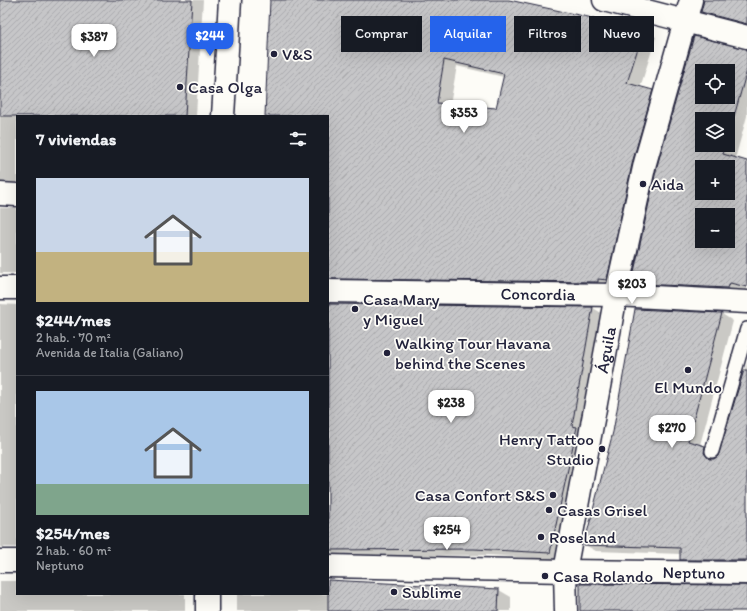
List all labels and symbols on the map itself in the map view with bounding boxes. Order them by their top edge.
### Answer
pin: $244 [186,23,234,57]
pin: $387 [70,24,118,58]
place label: V&S [282,44,313,64]
marker: V&S [269,49,279,59]
place label: Casa Olga [188,77,262,97]
marker: Casa Olga [175,82,185,92]
pin: $353 [440,100,488,134]
place label: Aida [651,174,684,194]
marker: Aida [638,179,648,189]
pin: $203 [608,271,656,305]
street label: Concordia [500,283,576,304]
place label: Casa Mary y Miguel [363,289,440,329]
marker: Casa Mary y Miguel [350,304,360,314]
street label: Águila [592,325,620,375]
place label: Walking Tour Havana behind the Scenes [395,333,551,373]
marker: Walking Tour Havana behind the Scenes [382,348,392,358]
marker: El Mundo [683,365,693,375]
place label: El Mundo [654,377,722,397]
pin: $238 [427,390,475,424]
pin: $270 [648,415,696,449]
place label: Henry Tattoo Studio [499,429,594,469]
marker: Henry Tattoo Studio [597,444,607,454]
place label: Casa Confort S&S [415,485,545,505]
marker: Casa Confort S&S [548,490,558,500]
place label: Casas Grisel [557,500,648,520]
marker: Casas Grisel [544,505,554,515]
pin: $254 [423,517,471,551]
place label: Roseland [549,527,617,547]
marker: Roseland [536,532,546,542]
street label: Neptuno [663,562,725,583]
place label: Casa Rolando [553,566,653,586]
marker: Casa Rolando [540,571,550,581]
place label: Sublime [402,582,461,602]
marker: Sublime [389,587,399,597]

